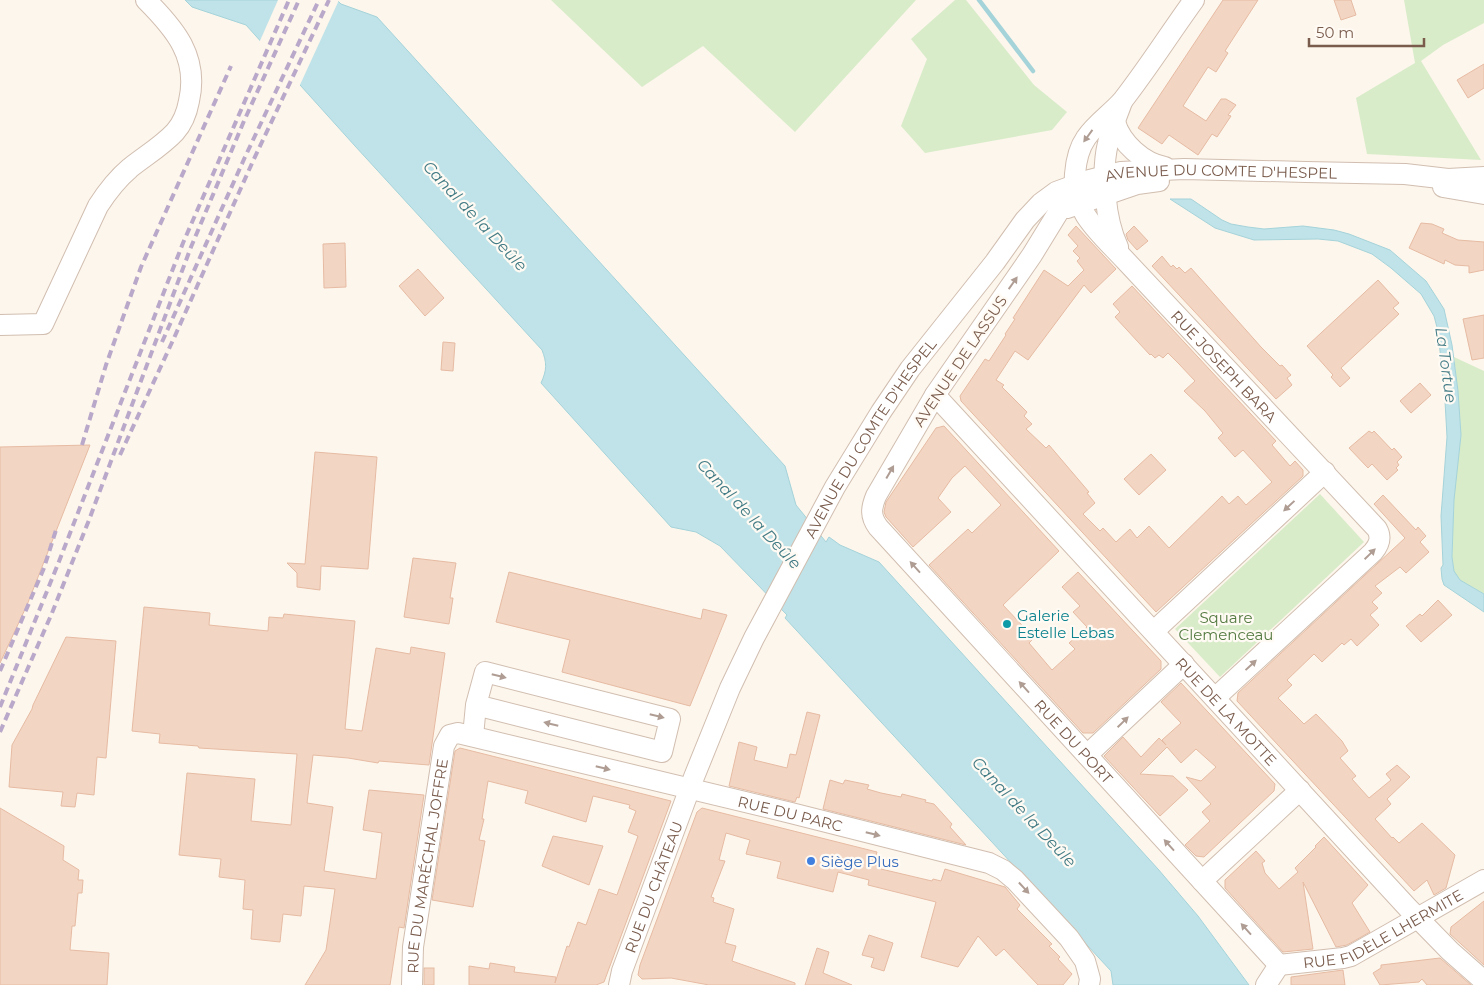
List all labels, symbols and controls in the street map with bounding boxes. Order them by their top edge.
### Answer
scale bar [1309,15,1424,47]
text: 50 m [1316,23,1354,42]
one-way arrow [1083,129,1093,143]
water label: Canal de la Deûle [419,157,531,275]
street label: AVENUE DU COMTE D'HESPEL [1103,159,1337,185]
one-way arrow [1008,276,1018,289]
street label: AVENUE DE LASSUS [909,292,1011,430]
street label: RUE JOSEPH BARA [1167,306,1281,426]
water label: La Tortue [1431,326,1461,404]
street label: AVENUE DU COMTE D'HESPEL [800,334,940,541]
water label: Canal de la Deûle [693,455,805,573]
one-way arrow [885,466,894,479]
one-way arrow [1284,500,1296,512]
one-way arrow [1364,548,1376,560]
one-way arrow [909,560,920,573]
place label: Galerie Estelle Lebas [1017,606,1114,642]
park label: Square Clemenceau [1179,608,1273,644]
marker: Galerie Estelle Lebas [1001,618,1013,630]
street label: RUE DE LA MOTTE [1172,653,1281,769]
one-way arrow [1245,659,1257,671]
one-way arrow [492,672,507,680]
one-way arrow [1018,681,1030,693]
street label: RUE DU PORT [1031,695,1118,787]
one-way arrow [649,712,664,720]
one-way arrow [1116,716,1128,728]
one-way arrow [543,719,558,727]
water label: Canal de la Deûle [968,753,1080,871]
street label: RUE DU MARÉCHAL JOFFRE [403,757,451,974]
one-way arrow [596,765,611,773]
street label: RUE DU PARC [736,791,845,835]
street label: RUE DU CHÂTEAU [620,818,686,955]
one-way arrow [866,830,881,838]
one-way arrow [1164,839,1175,852]
place label: Siège Plus [821,852,899,871]
marker: Siège Plus [805,855,817,867]
one-way arrow [1018,882,1030,894]
street label: RUE FIDÈLE LHERMITE [1302,885,1466,972]
one-way arrow [1240,923,1252,935]

